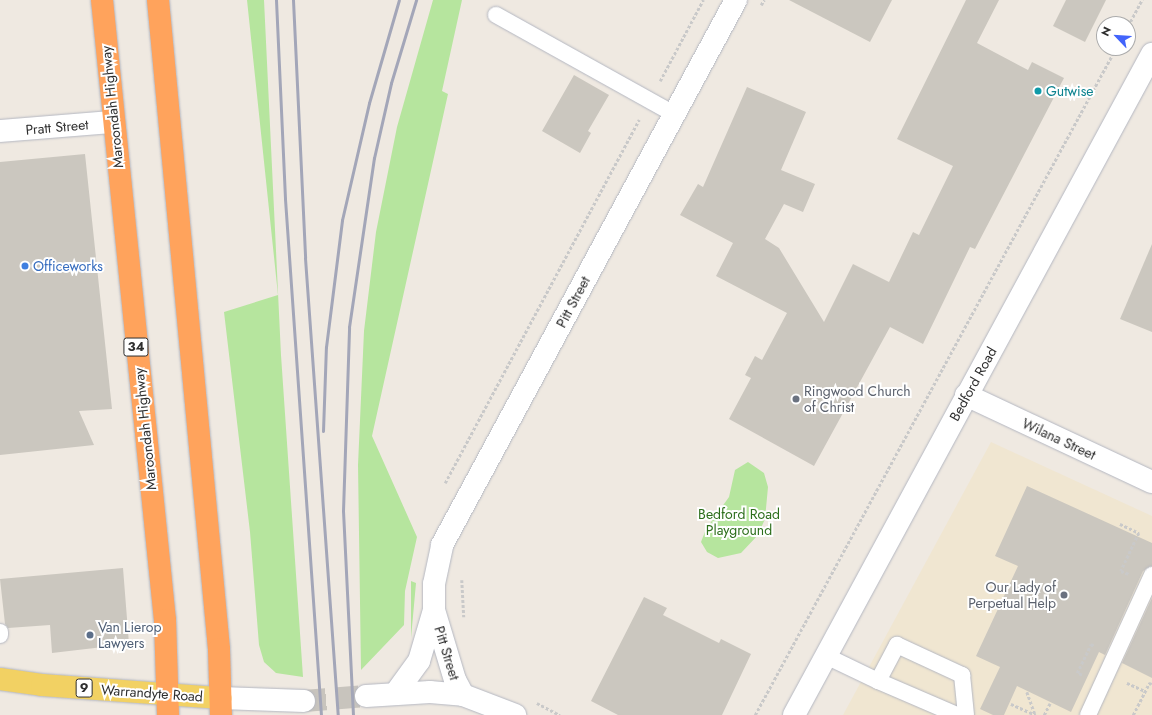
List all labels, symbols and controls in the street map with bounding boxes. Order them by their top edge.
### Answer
north arrow [1096,16,1136,56]
text: N [1097,24,1115,39]
street label: Maroondah Highway [97,45,127,169]
place label: Gutwise [1046,83,1094,99]
marker: Gutwise [1033,86,1043,96]
street label: Pratt Street [25,116,89,138]
place label: Officeworks [33,258,103,274]
marker: Officeworks [20,261,30,271]
street label: Pitt Street [553,273,593,331]
road number: 34 [123,336,149,358]
street label: Bedford Road [946,344,1000,424]
street label: Maroondah Highway [130,367,160,491]
place label: Ringwood Church of Christ [804,383,911,416]
marker: Ringwood Church of Christ [791,394,801,404]
street label: Wilana Street [1020,415,1098,463]
park label: Bedford Road Playground [698,506,780,538]
place label: Our Lady of Perpetual Help [968,579,1056,612]
marker: Our Lady of Perpetual Help [1059,590,1069,600]
place label: Van Lierop Lawyers [98,619,161,652]
street label: Pitt Street [431,624,463,682]
marker: Van Lierop Lawyers [85,630,95,640]
road number: 9 [75,677,93,699]
street label: Warrandyte Road [101,681,203,705]

